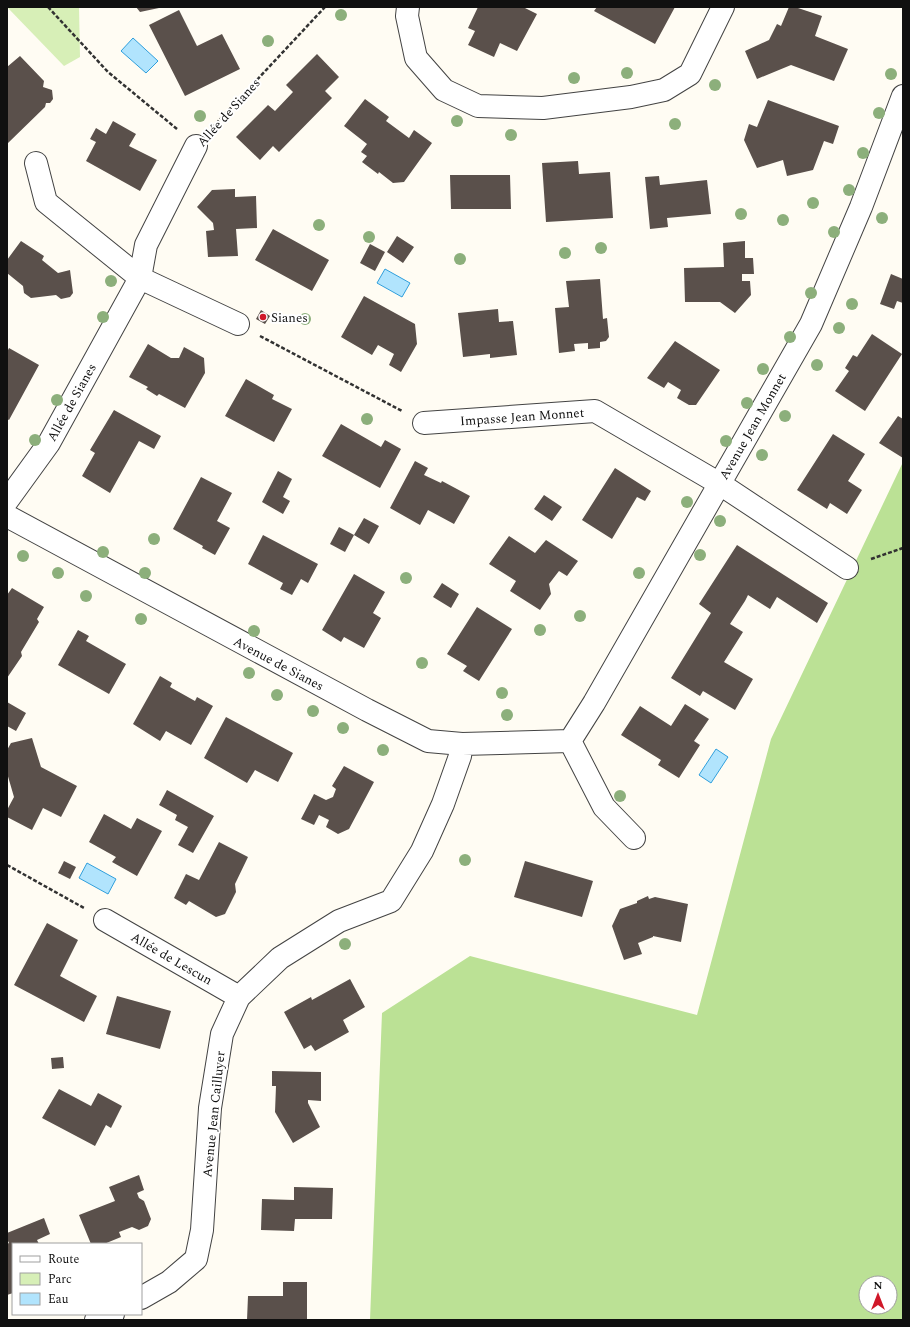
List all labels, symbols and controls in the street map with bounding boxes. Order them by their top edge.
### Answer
street label: Allée de Sianes [192,74,265,152]
place label: Sianes [271,308,308,328]
marker: Sianes [258,312,268,322]
street label: Allée de Sianes [42,360,102,445]
street label: Avenue Jean Monnet [714,369,792,483]
street label: Impasse Jean Monnet [459,403,585,431]
street label: Avenue de Sianes [230,632,327,696]
street label: Allée de Lescun [127,927,216,991]
street label: Avenue Jean Cailluyer [197,1050,231,1178]
legend [12,1243,142,1315]
text: Route [48,1250,79,1269]
text: Parc [48,1270,72,1289]
north arrow [858,1275,898,1315]
text: N [874,1277,883,1294]
text: Eau [48,1290,69,1309]

